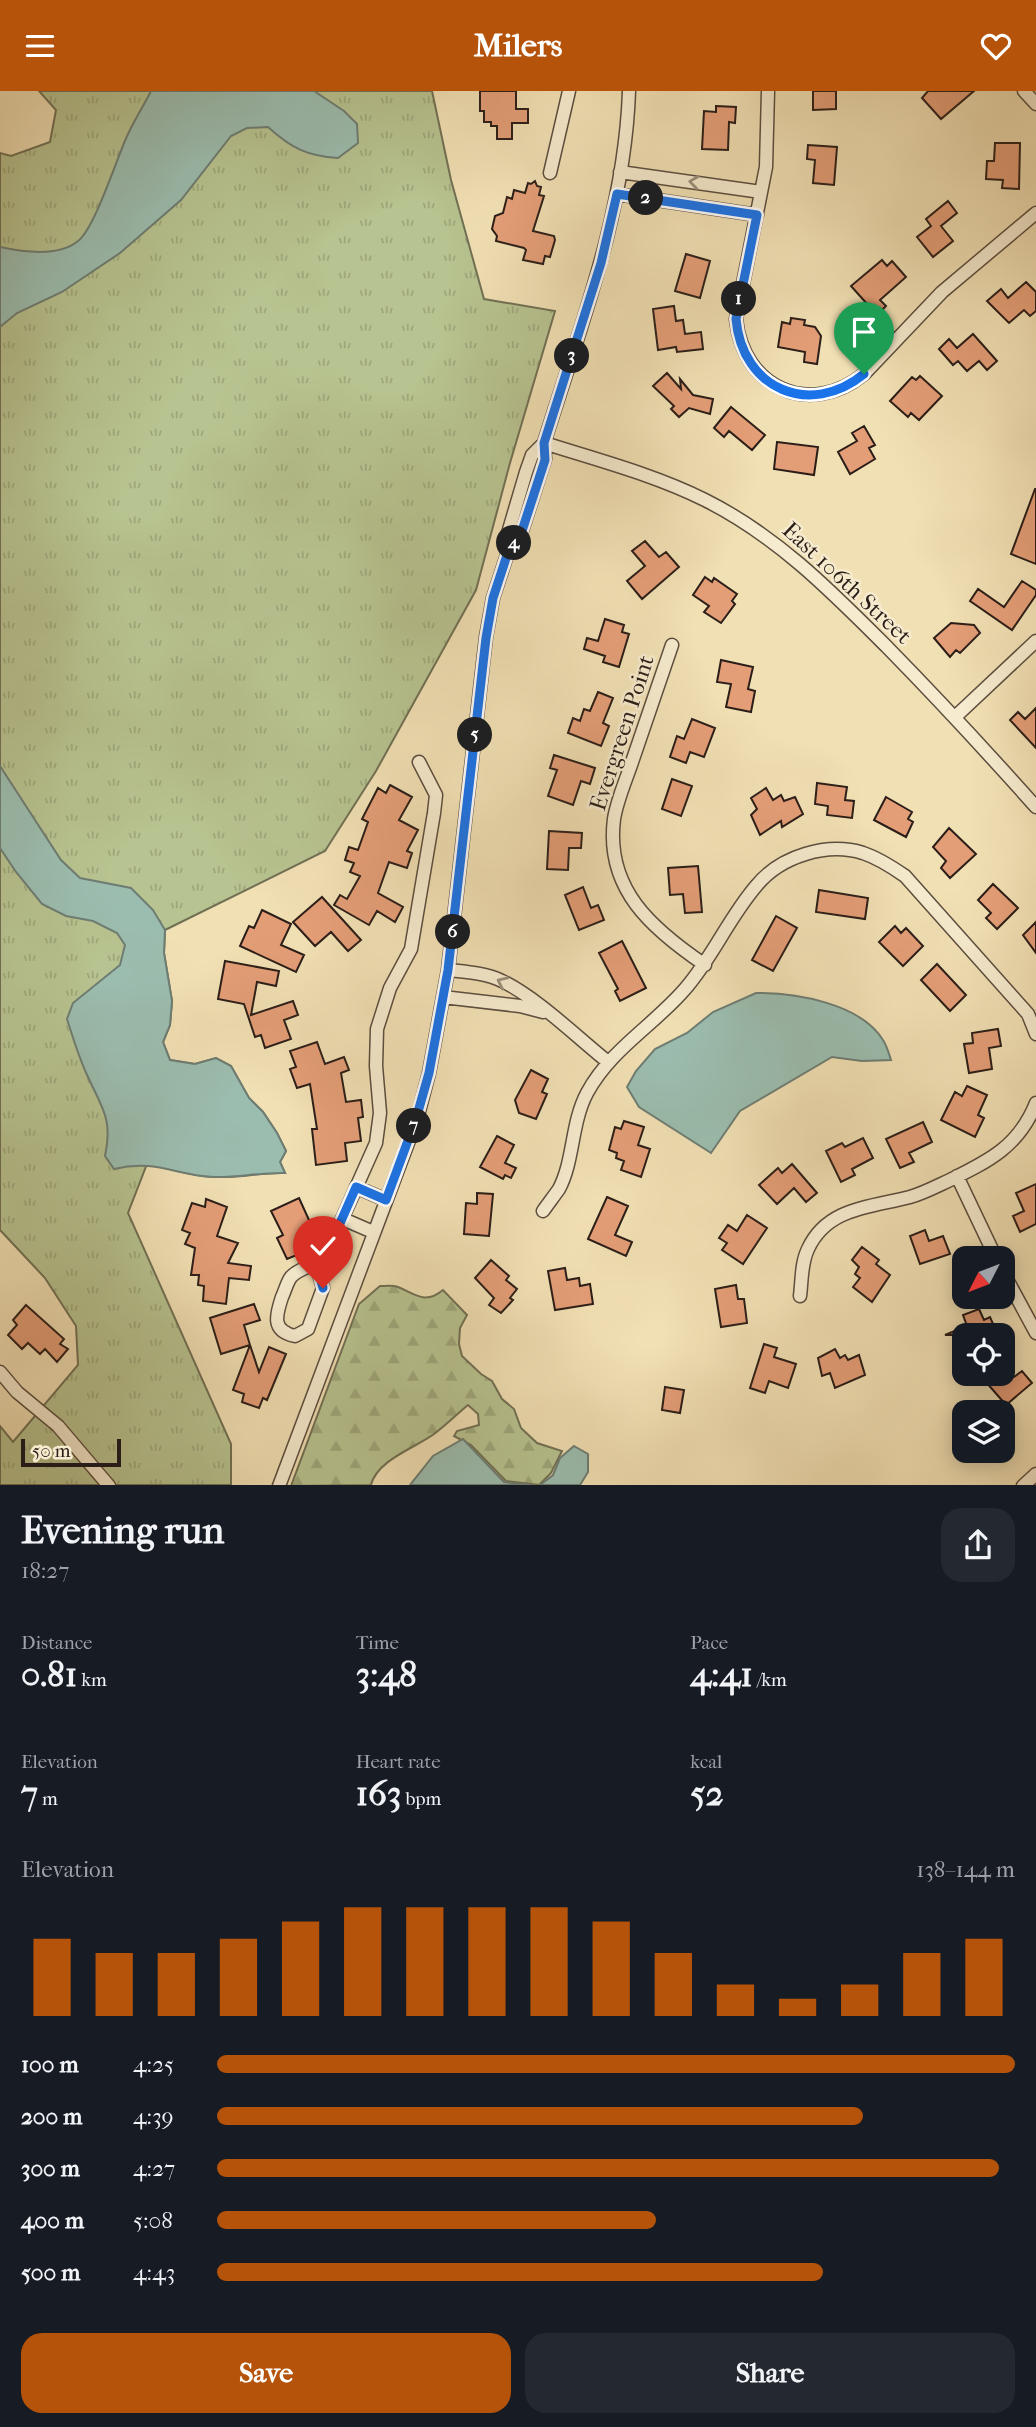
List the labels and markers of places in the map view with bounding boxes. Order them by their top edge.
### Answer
pin: 2 [628,181,664,215]
pin: 1 [722,281,756,317]
pin [834,302,894,374]
pin: 3 [554,338,590,373]
pin: 4 [496,525,532,561]
pin: 5 [458,717,492,753]
pin: 6 [435,915,470,949]
pin: 7 [396,1109,432,1143]
pin [293,1216,353,1288]

